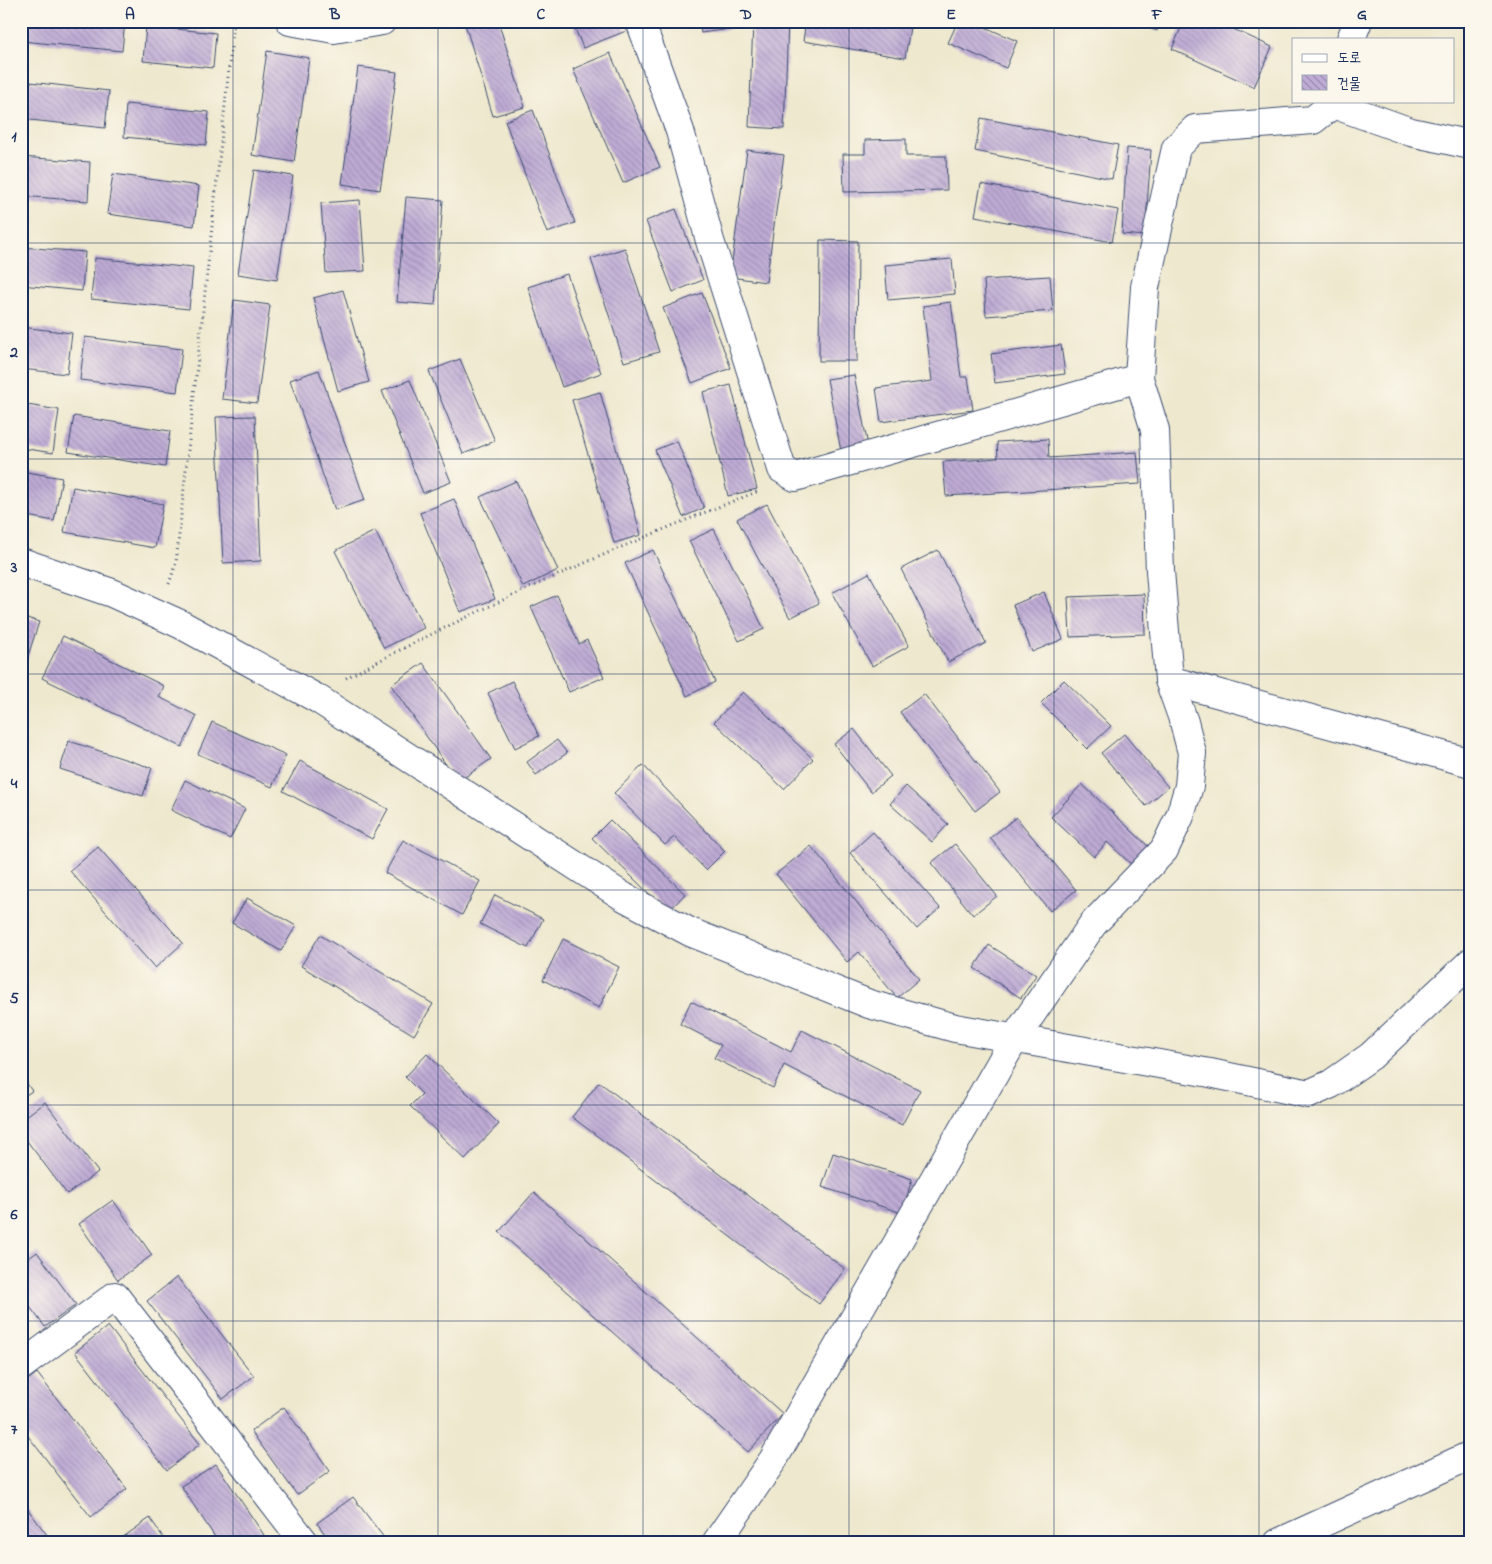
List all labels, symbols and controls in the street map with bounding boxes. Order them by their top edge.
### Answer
text: A [125,3,135,27]
text: B [329,3,341,27]
text: C [537,3,546,27]
text: D [739,3,752,27]
text: E [946,3,956,27]
text: F [1151,3,1163,27]
text: G [1357,3,1367,27]
legend [1292,38,1454,102]
text: 도로 [1337,47,1361,69]
text: 건물 [1337,73,1361,95]
text: 1 [11,125,17,149]
text: 2 [9,341,18,365]
text: 3 [10,556,18,580]
text: 4 [10,772,18,796]
text: 5 [9,987,19,1011]
text: 6 [9,1203,18,1227]
text: 7 [11,1418,18,1442]

